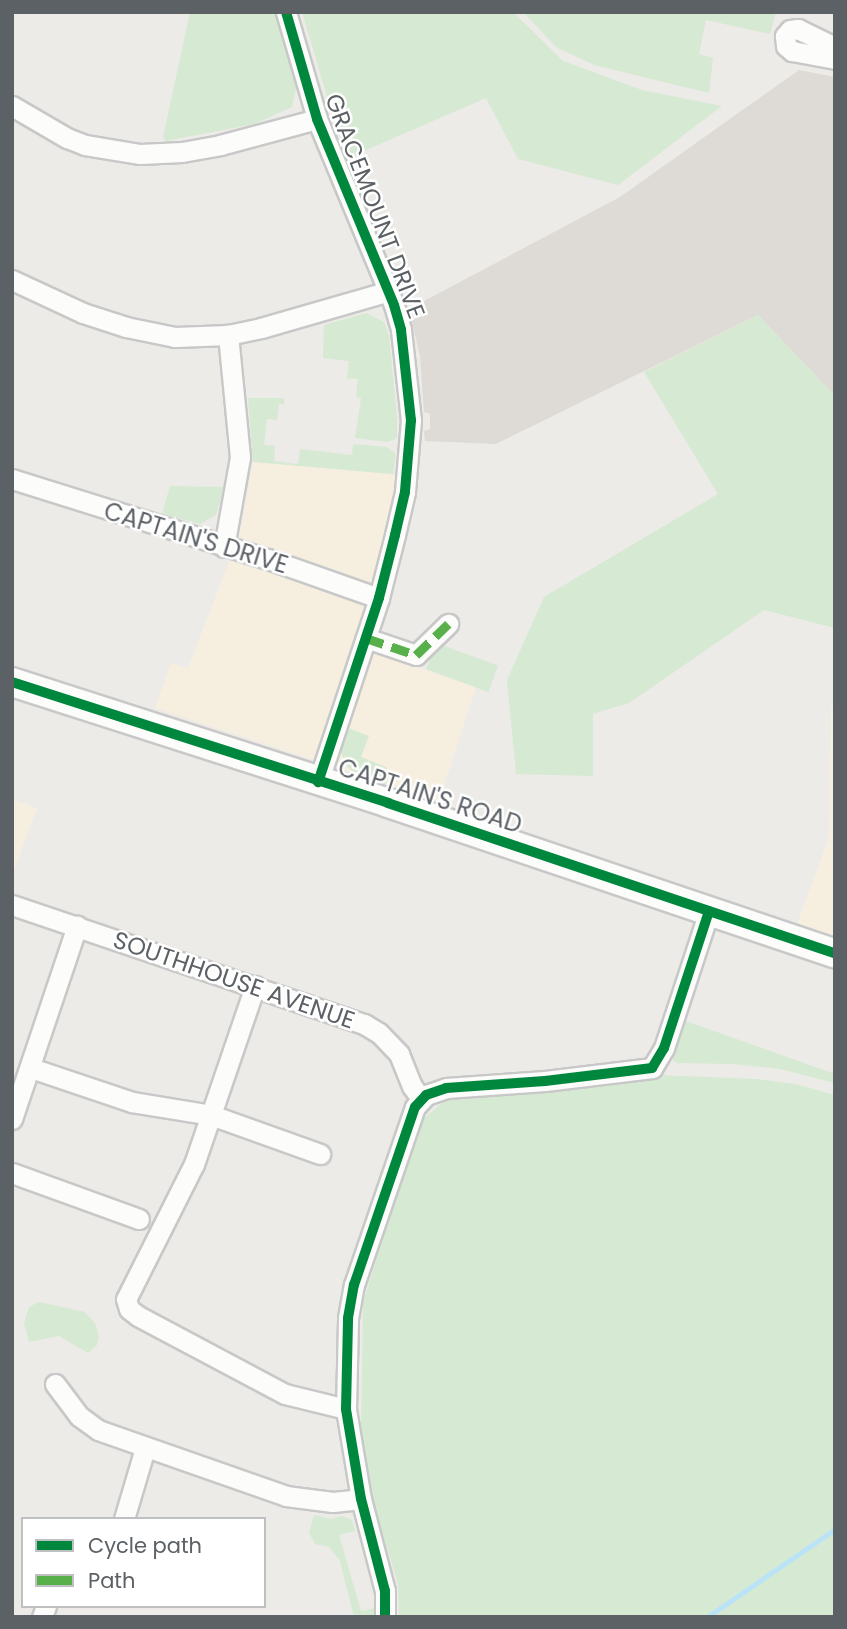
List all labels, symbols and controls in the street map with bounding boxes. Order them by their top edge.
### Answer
street label: GRACEMOUNT DRIVE [319,90,431,322]
street label: CAPTAIN'S DRIVE [101,496,291,580]
street label: CAPTAIN'S ROAD [335,753,525,839]
street label: SOUTHHOUSE AVENUE [110,925,358,1035]
legend [21,1517,266,1608]
text: Cycle path [88,1531,202,1560]
text: Path [88,1566,135,1595]

